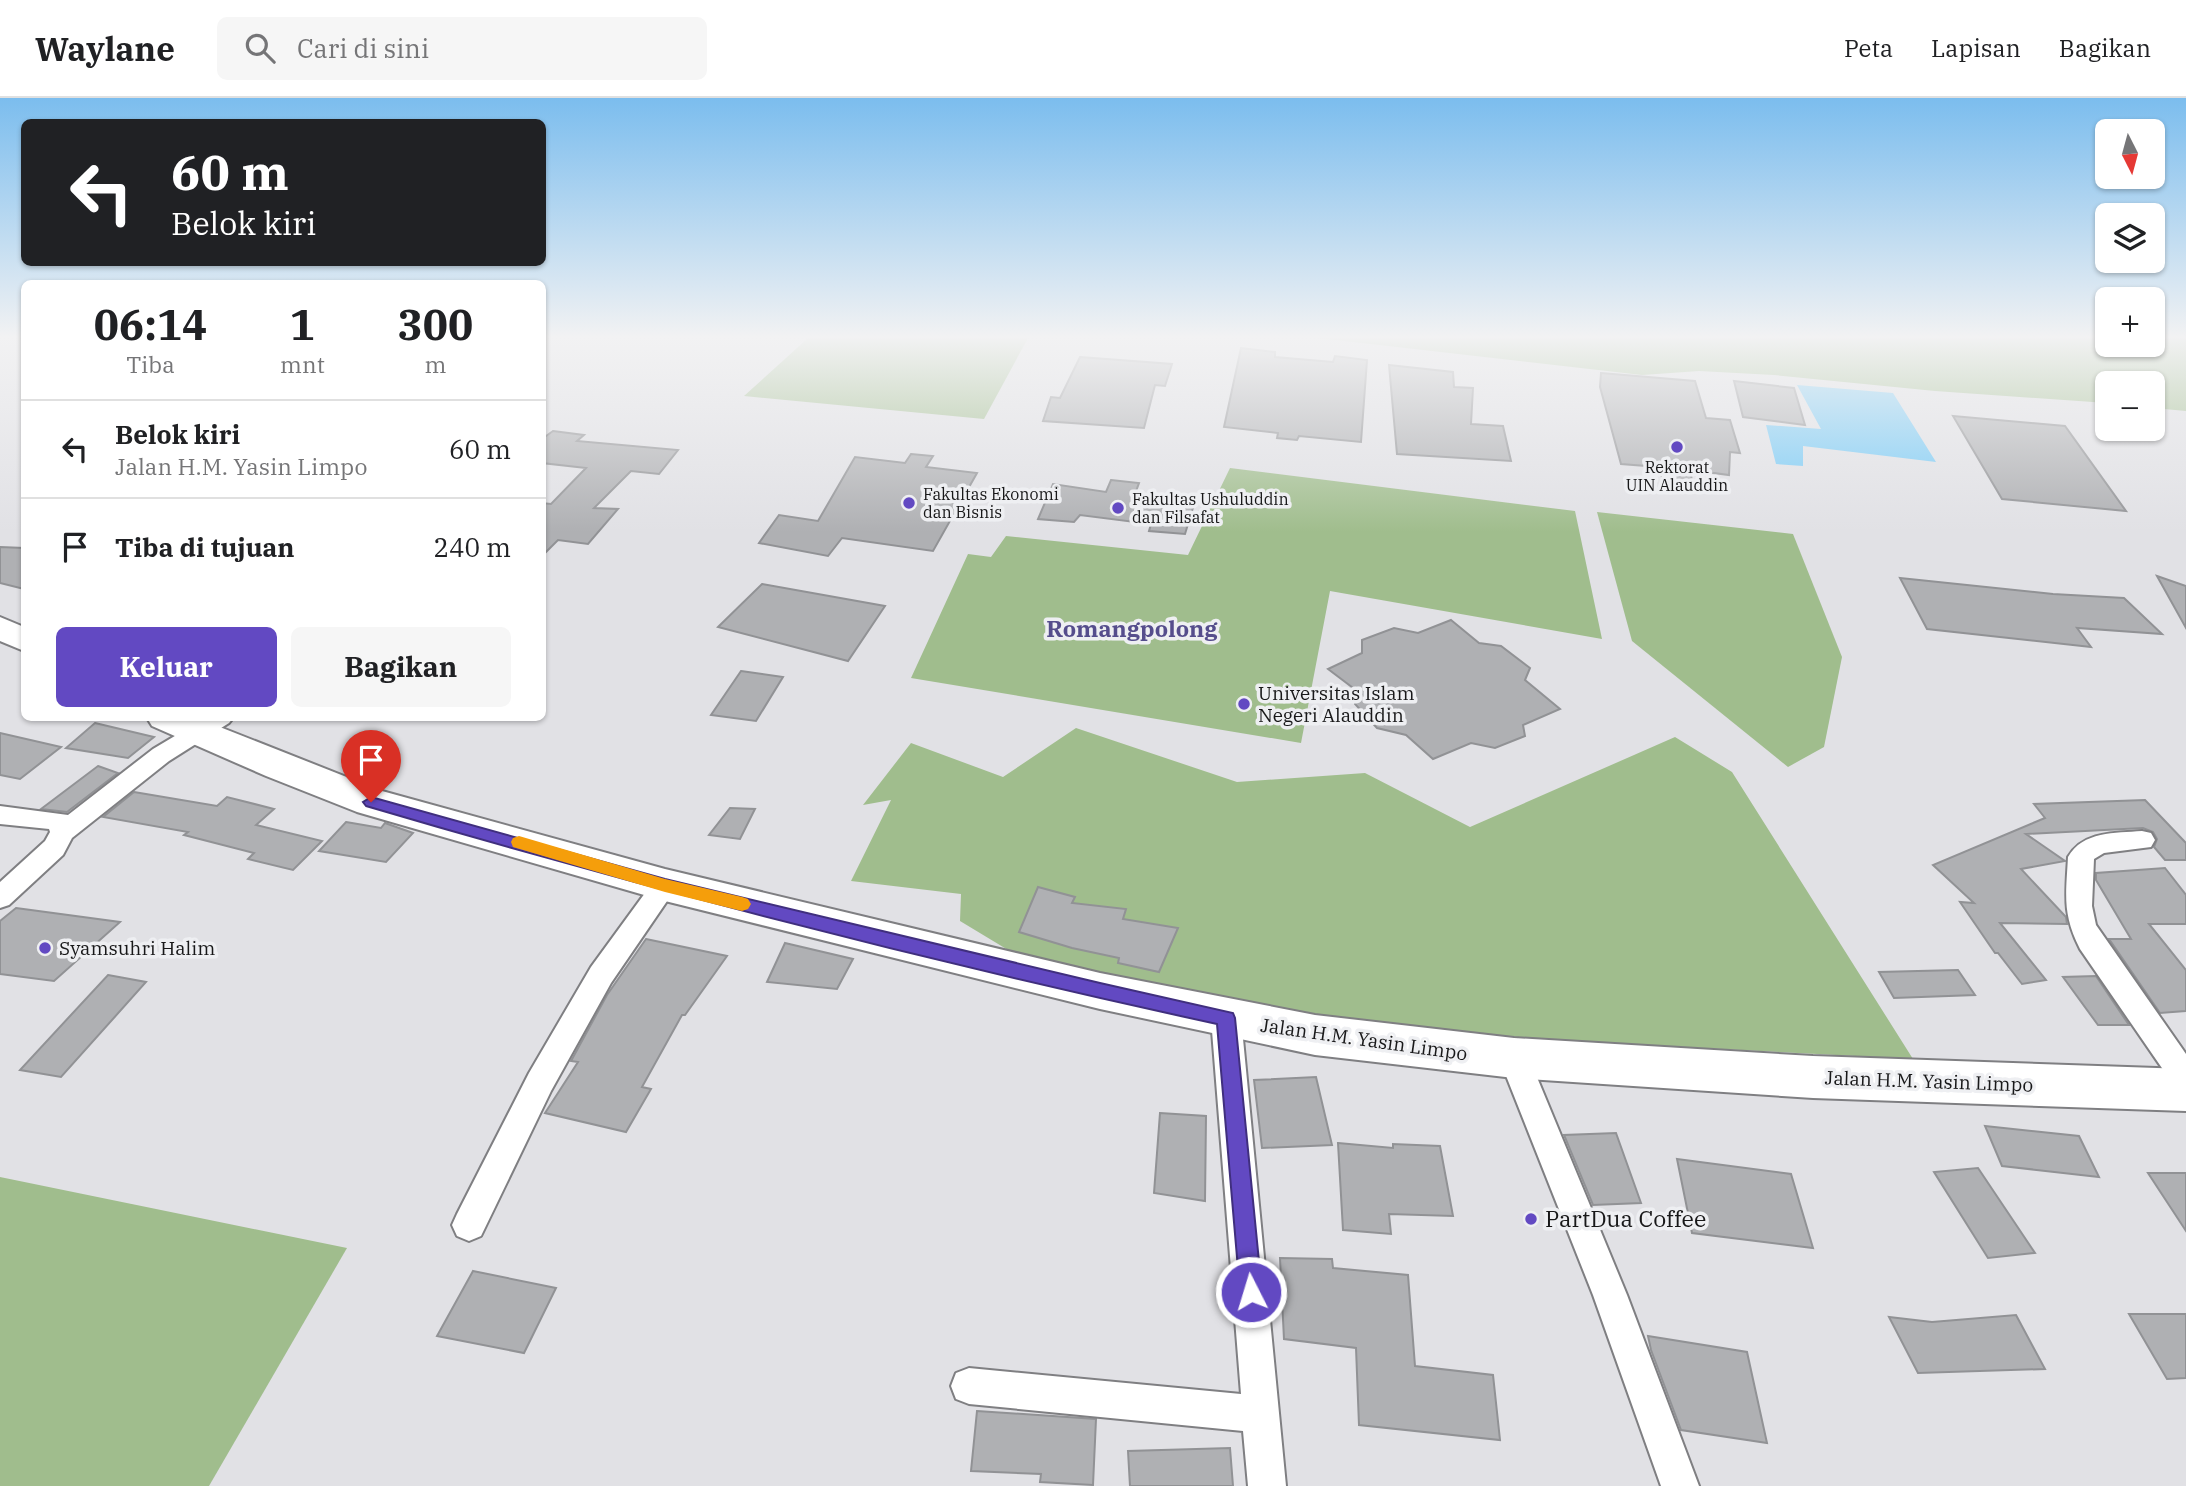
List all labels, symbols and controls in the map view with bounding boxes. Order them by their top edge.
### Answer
search box [217,17,707,80]
text: Waylane [35,27,175,70]
icon: search [241,29,279,67]
text: Cari di sini [297,31,429,65]
text: Peta [1844,32,1893,64]
text: Lapisan [1931,32,2021,64]
text: Bagikan [2059,32,2151,64]
north arrow [2095,119,2165,189]
map controls [2095,119,2165,441]
text: 60 m [171,140,289,203]
icon: left [56,147,147,238]
text: Belok kiri [171,202,316,244]
button: layers [2095,203,2165,273]
button: + [2095,287,2165,357]
text: 06:14 [94,297,207,352]
text: 1 [290,297,315,352]
text: 300 [398,297,473,352]
text: Tiba [126,349,175,379]
text: mnt [280,349,325,379]
text: m [424,349,446,379]
button: − [2095,371,2165,441]
text: Belok kiri [115,417,240,451]
icon: left [56,430,94,468]
text: 60 m [449,432,511,466]
marker: Rektorat UIN Alauddin [1669,439,1685,455]
text: Jalan H.M. Yasin Limpo [115,451,367,481]
place label: Rektorat UIN Alauddin [1626,457,1728,495]
place label: Fakultas Ekonomi dan Bisnis [923,484,1059,522]
place label: Fakultas Ushuluddin dan Filsafat [1132,489,1289,527]
marker: Fakultas Ekonomi dan Bisnis [901,495,917,511]
marker: Fakultas Ushuluddin dan Filsafat [1110,500,1126,516]
icon: arrive [56,528,94,566]
text: Tiba di tujuan [115,530,295,564]
text: 240 m [433,530,511,564]
district label: Romangpolong [1046,613,1218,643]
button: Keluar [56,627,277,707]
button: Bagikan [291,627,511,707]
place label: Universitas Islam Negeri Alauddin [1258,681,1415,727]
marker: Universitas Islam Negeri Alauddin [1236,696,1252,712]
pin [341,730,401,802]
icon: arrive [352,741,390,779]
place label: Syamsuhri Halim [59,936,215,960]
marker: Syamsuhri Halim [37,940,53,956]
street label: Jalan H.M. Yasin Limpo [1259,1013,1469,1065]
street label: Jalan H.M. Yasin Limpo [1824,1065,2034,1097]
place label: PartDua Coffee [1545,1203,1706,1233]
marker: PartDua Coffee [1523,1211,1539,1227]
position arrow [1214,1255,1288,1329]

